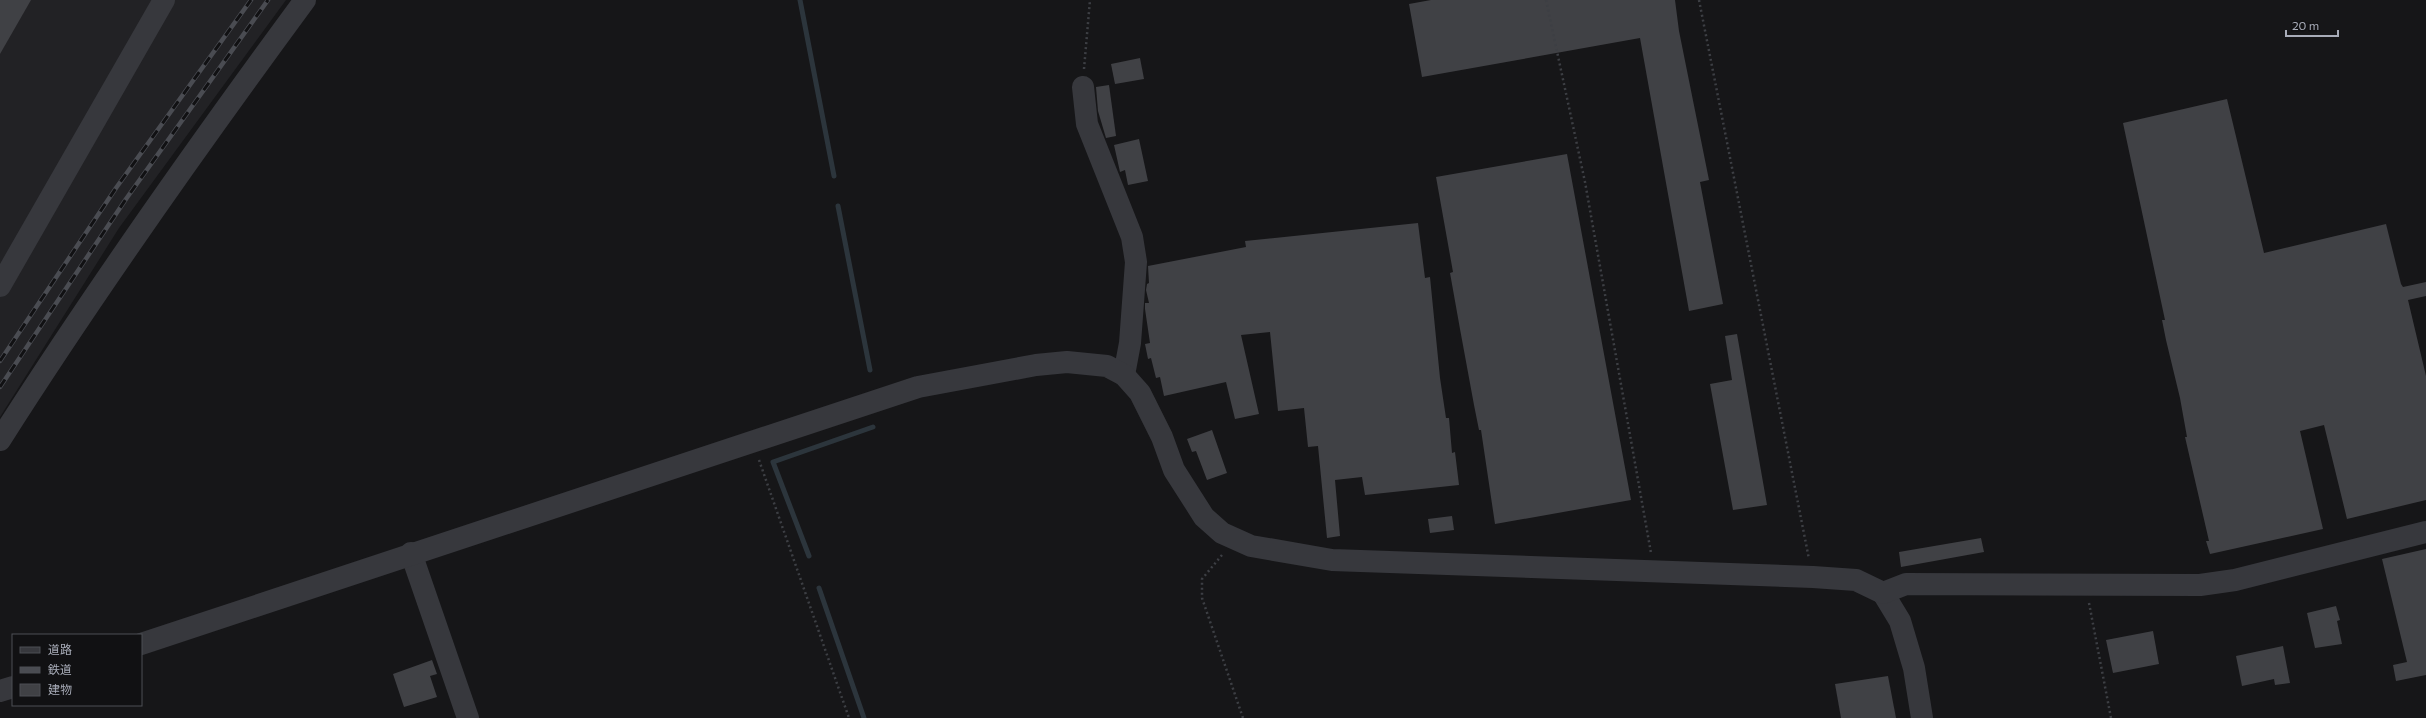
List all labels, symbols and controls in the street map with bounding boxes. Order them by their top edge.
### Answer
scale bar [2286,12,2338,38]
text: 20 m [2292,18,2319,32]
legend [12,634,142,706]
text: 道路 [48,642,72,656]
text: 鉄道 [48,662,72,676]
text: 建物 [48,682,72,696]

